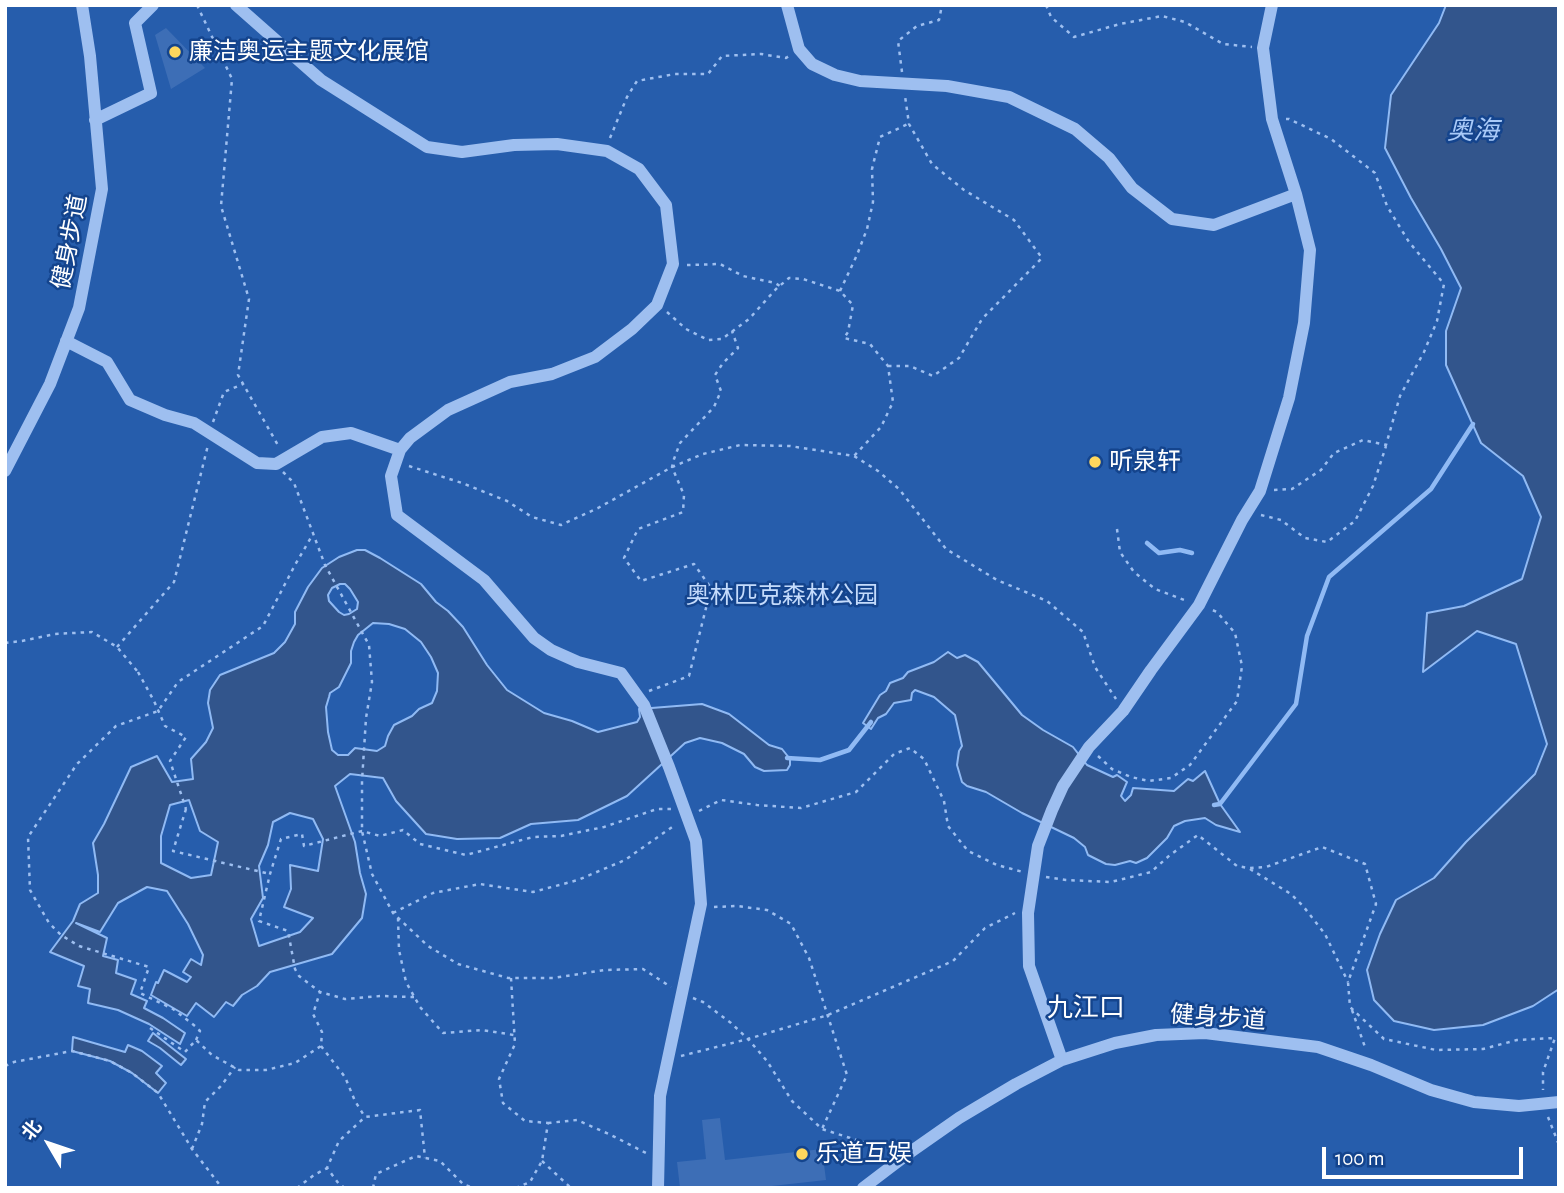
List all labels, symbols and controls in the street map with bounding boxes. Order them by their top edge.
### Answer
place label: 廉洁奥运主题文化展馆 [189,38,429,66]
marker: 廉洁奥运主题文化展馆 [167,44,183,60]
water label: 奥海 [1447,115,1499,147]
street label: 健身步道 [47,192,93,292]
place label: 听泉轩 [1109,448,1181,476]
marker: 听泉轩 [1087,454,1103,470]
park label: 奥林匹克森林公园 [686,582,878,610]
district label: 九江口 [1047,992,1125,1024]
street label: 健身步道 [1169,1000,1267,1036]
north arrow [14,1109,84,1179]
text: 北 [19,1117,46,1144]
scale bar [1326,1134,1527,1178]
place label: 乐道互娱 [816,1140,912,1168]
marker: 乐道互娱 [794,1146,810,1162]
text: 100 m [1335,1148,1385,1169]

